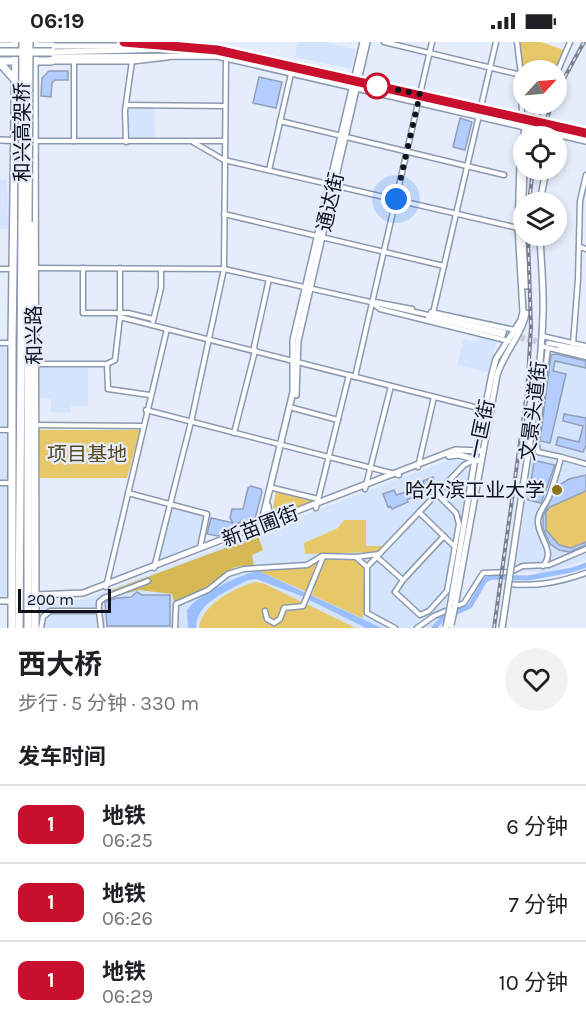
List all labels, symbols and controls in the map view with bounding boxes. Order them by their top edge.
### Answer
text: 06:19 [30,8,84,34]
north arrow [513,60,567,114]
map controls [513,60,567,246]
unlabelled marker [364,73,390,99]
street label: 和兴高架桥 [11,82,34,182]
button: locate [513,126,567,180]
street label: 通达街 [313,170,348,234]
your location [381,184,411,214]
button: layers [513,192,567,246]
street label: 和兴路 [22,305,47,365]
street label: 文景头道街 [516,360,551,462]
street label: 一匡街 [464,397,499,461]
park label: 项目基地 [47,443,127,466]
place label: 哈尔滨工业大学 [405,479,545,502]
marker: 哈尔滨工业大学 [550,483,564,497]
street label: 新苗圃街 [219,501,302,552]
scale bar [18,586,111,614]
text: 200 m [27,590,74,609]
text: 西大桥 [18,648,102,681]
button: heart [505,648,568,711]
text: 步行 · 5 分钟 · 330 m [18,692,199,715]
text: 发车时间 [18,744,106,770]
text: 地铁 [102,803,146,829]
text: 1 [47,812,55,836]
text: 6 分钟 [506,814,568,840]
text: 06:25 [102,829,153,852]
text: 地铁 [102,881,146,907]
text: 1 [47,890,55,914]
text: 7 分钟 [508,892,568,918]
text: 06:26 [102,907,153,930]
text: 地铁 [102,959,146,985]
text: 1 [47,968,55,992]
text: 10 分钟 [498,970,568,996]
text: 06:29 [102,985,153,1008]

